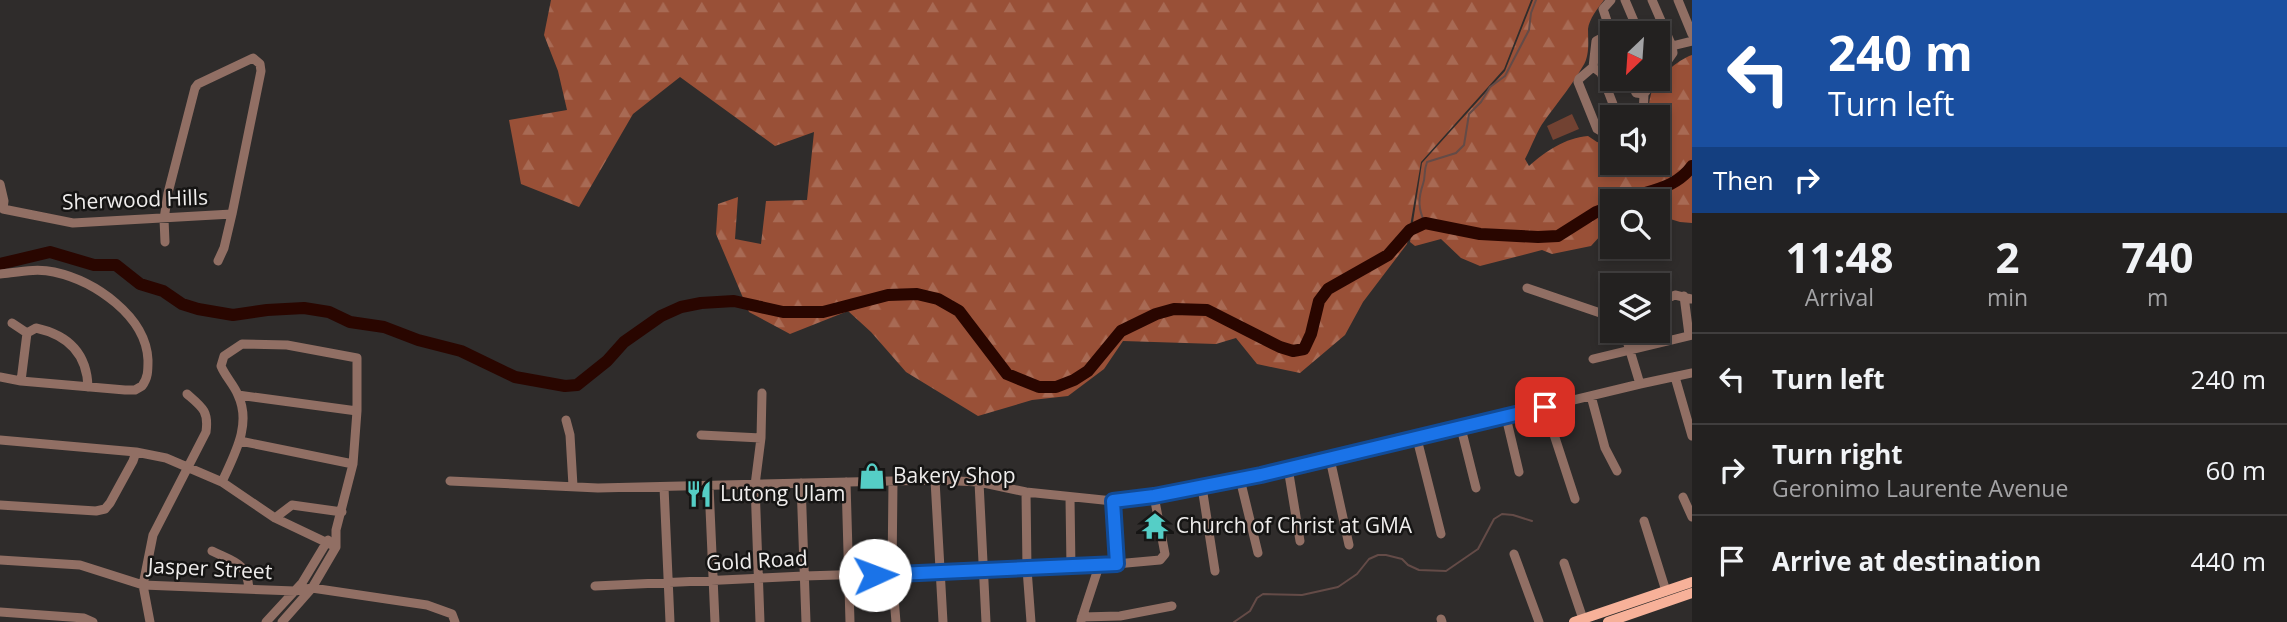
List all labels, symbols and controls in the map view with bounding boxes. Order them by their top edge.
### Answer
text: 240 m [1828,19,1973,85]
north arrow [1600,21,1670,91]
map controls [1600,21,1670,343]
icon: left [1713,28,1804,119]
text: Turn left [1828,82,1954,125]
button: sound [1600,105,1670,175]
icon: right [1788,161,1826,199]
text: Then [1713,162,1774,198]
street label: Sherwood Hills [62,182,208,216]
button: search [1600,189,1670,259]
text: 11:48 [1785,228,1893,285]
text: 2 [1995,228,2020,285]
text: 740 [2122,228,2194,285]
button: layers [1600,273,1670,343]
text: Arrival [1805,281,1874,313]
text: min [1987,281,2028,313]
text: m [2147,281,2168,313]
icon: left [1713,360,1751,398]
text: Turn left [1772,361,1884,397]
text: 240 m [2191,361,2266,397]
pin [1515,377,1575,437]
icon: arrive [1526,388,1564,426]
text: Turn right [1772,436,1903,472]
icon: right [1713,451,1751,489]
text: 60 m [2205,452,2266,488]
shop icon: Bakery Shop [857,461,887,491]
place label: Bakery Shop [893,461,1016,489]
text: Geronimo Laurente Avenue [1772,472,2068,504]
restaurant icon: Lutong Ulam [684,479,714,509]
place label: Lutong Ulam [720,479,845,507]
temple icon: Church of Christ at GMA [1140,511,1170,541]
place label: Church of Christ at GMA [1176,511,1413,539]
position arrow [838,538,912,612]
icon: arrive [1713,542,1751,580]
street label: Gold Road [705,543,808,577]
text: Arrive at destination [1772,543,2041,579]
text: 440 m [2191,543,2266,579]
street label: Jasper Street [145,551,273,585]

